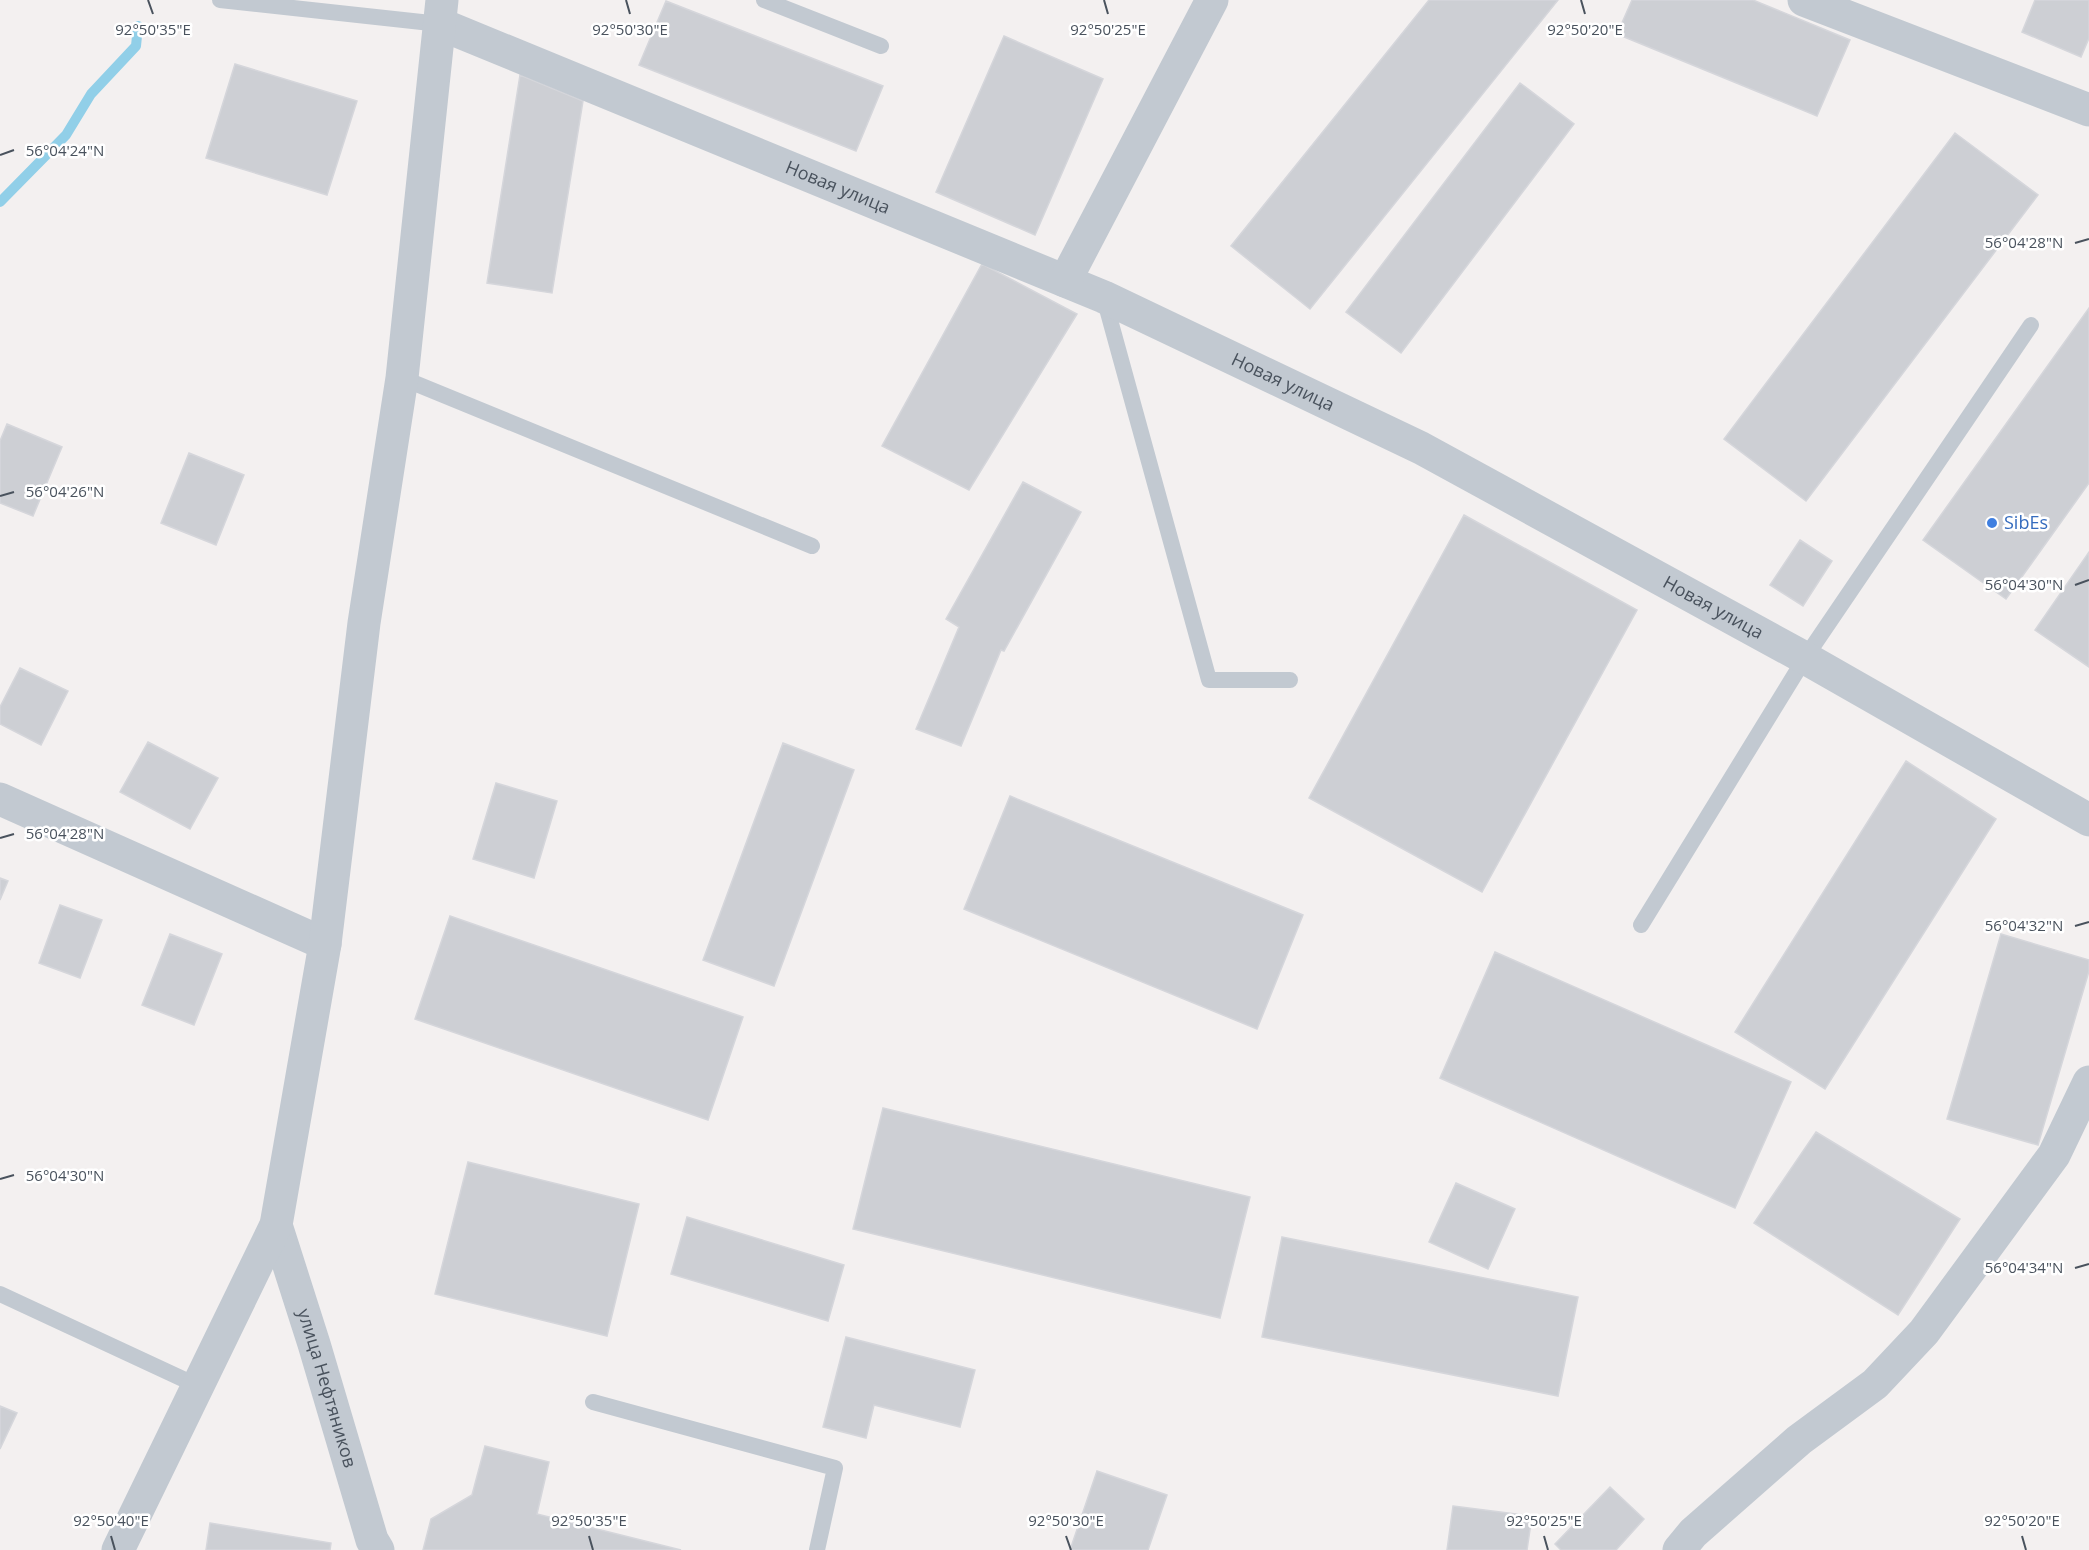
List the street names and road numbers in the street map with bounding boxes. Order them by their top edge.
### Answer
street label: Новая улица [782,154,894,219]
street label: Новая улица [1228,347,1339,416]
street label: Новая улица [1659,570,1768,644]
street label: улица Нефтяников [292,1305,363,1470]

